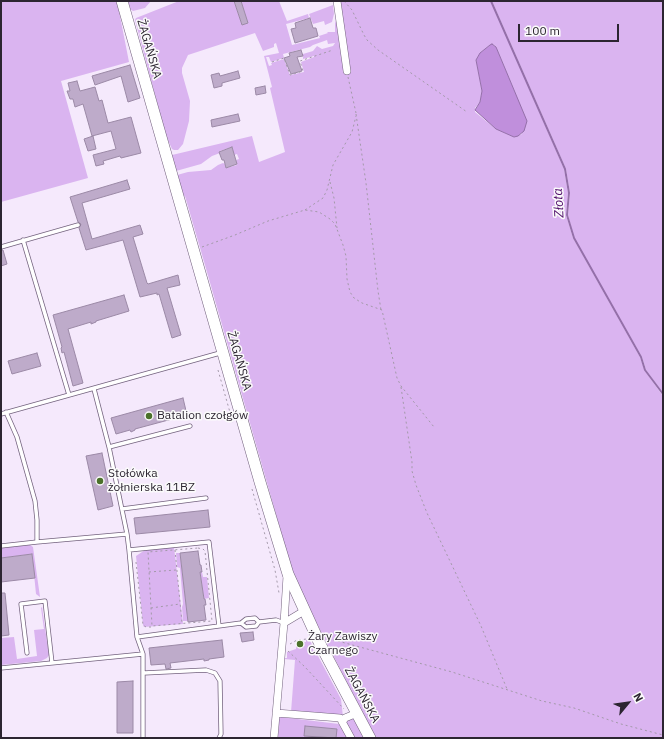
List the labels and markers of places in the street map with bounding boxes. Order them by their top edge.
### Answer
place label: Batalion czołgów [157,409,248,423]
marker: Batalion czołgów [144,411,154,421]
place label: Stołówka żołnierska 11BZ [108,467,195,495]
marker: Stołówka żołnierska 11BZ [95,476,105,486]
place label: Żary Zawiszy Czarnego [308,630,378,658]
marker: Żary Zawiszy Czarnego [295,639,305,649]

